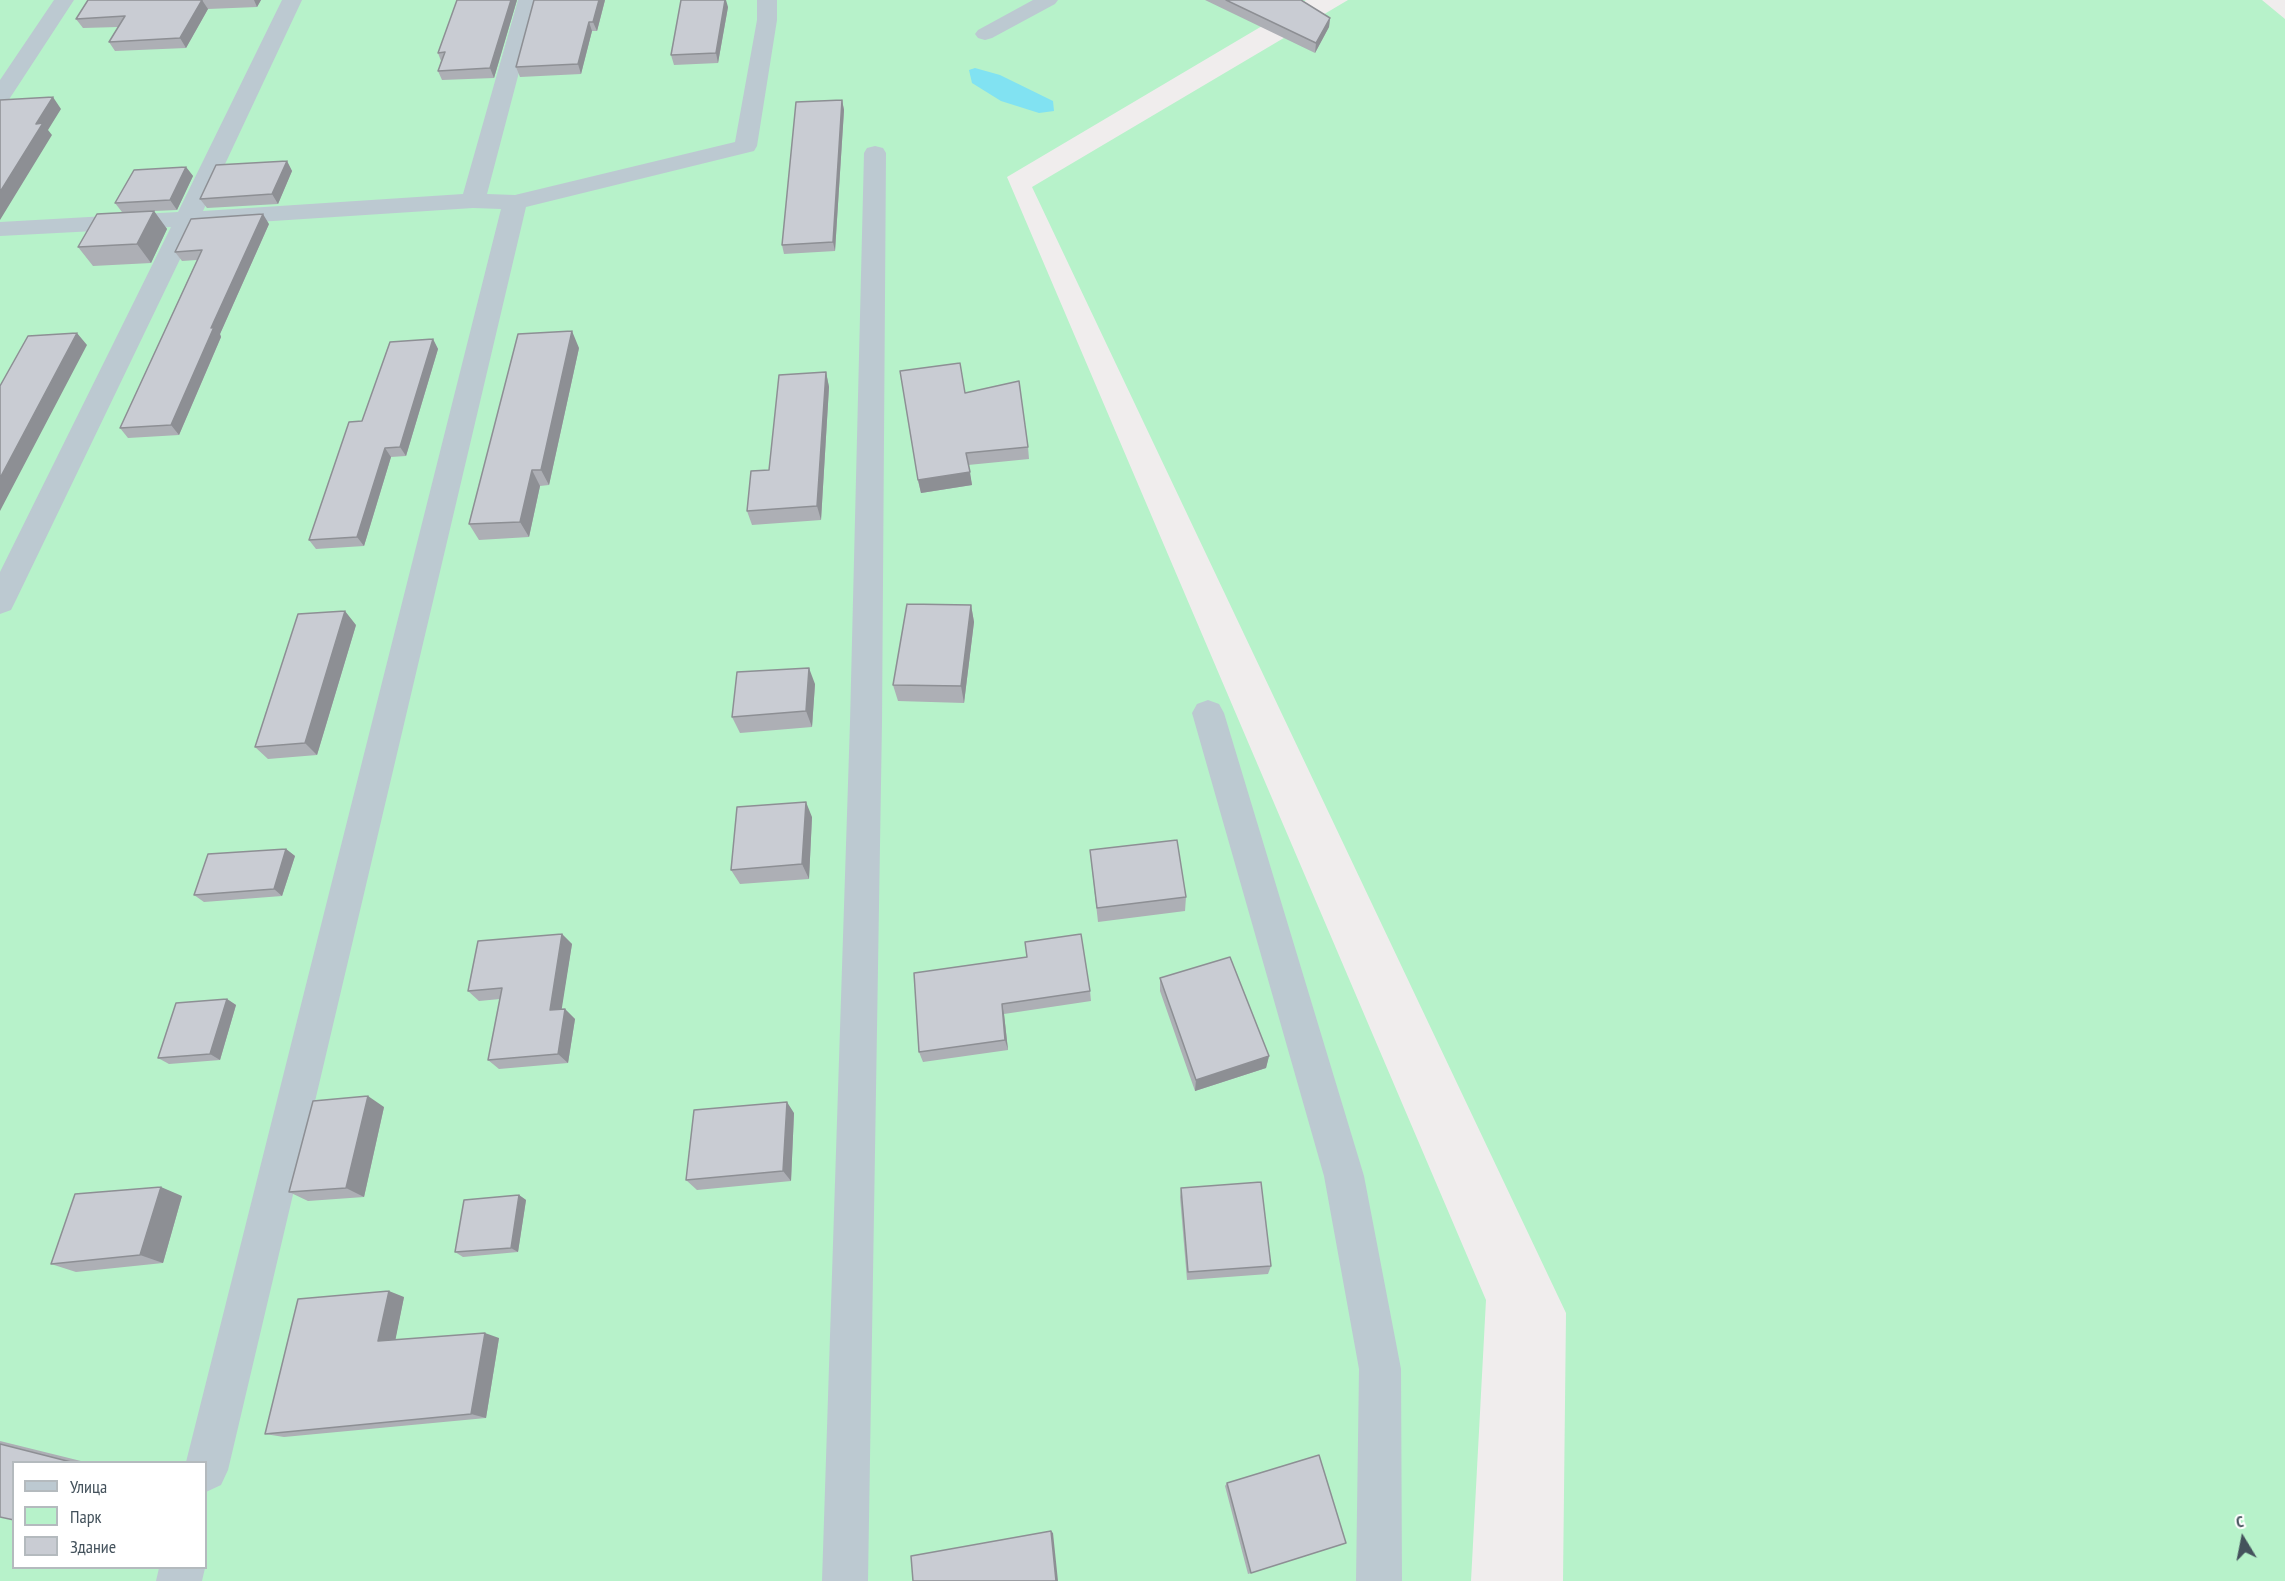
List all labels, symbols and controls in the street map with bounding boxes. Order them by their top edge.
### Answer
legend [12,1461,207,1569]
text: Улица [70,1475,107,1498]
text: Парк [70,1505,101,1528]
north arrow [2213,1509,2273,1569]
text: С [2235,1511,2245,1532]
text: Здание [70,1535,116,1558]

